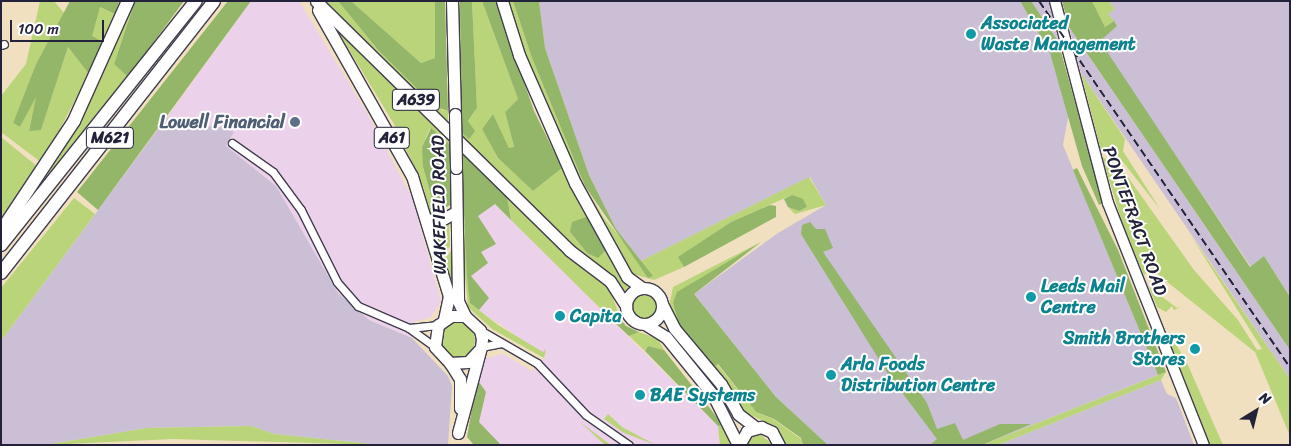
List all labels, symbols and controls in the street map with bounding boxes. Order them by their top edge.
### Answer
scale bar [12,10,106,42]
place label: Associated Waste Management [981,13,1135,56]
text: 100 m [18,16,59,42]
marker: Associated Waste Management [965,28,977,40]
road number: A639 [391,86,441,114]
place label: Lowell Financial [160,111,285,133]
marker: Lowell Financial [289,116,301,128]
road number: M621 [85,125,135,152]
road number: A61 [373,125,411,152]
street label: WAKEFIELD ROAD [427,135,451,275]
street label: PONTEFRACT ROAD [1098,143,1172,299]
place label: Leeds Mail Centre [1041,276,1124,318]
marker: Leeds Mail Centre [1025,291,1037,303]
place label: Capita [570,305,622,327]
marker: Capita [554,310,566,322]
place label: Smith Brothers Stores [1063,328,1185,370]
marker: Smith Brothers Stores [1189,343,1201,355]
place label: Arla Foods Distribution Centre [841,354,996,396]
marker: Arla Foods Distribution Centre [825,369,837,381]
place label: BAE Systems [650,384,755,406]
text: N [1254,385,1276,411]
north arrow [1231,386,1281,436]
marker: BAE Systems [634,389,646,401]

